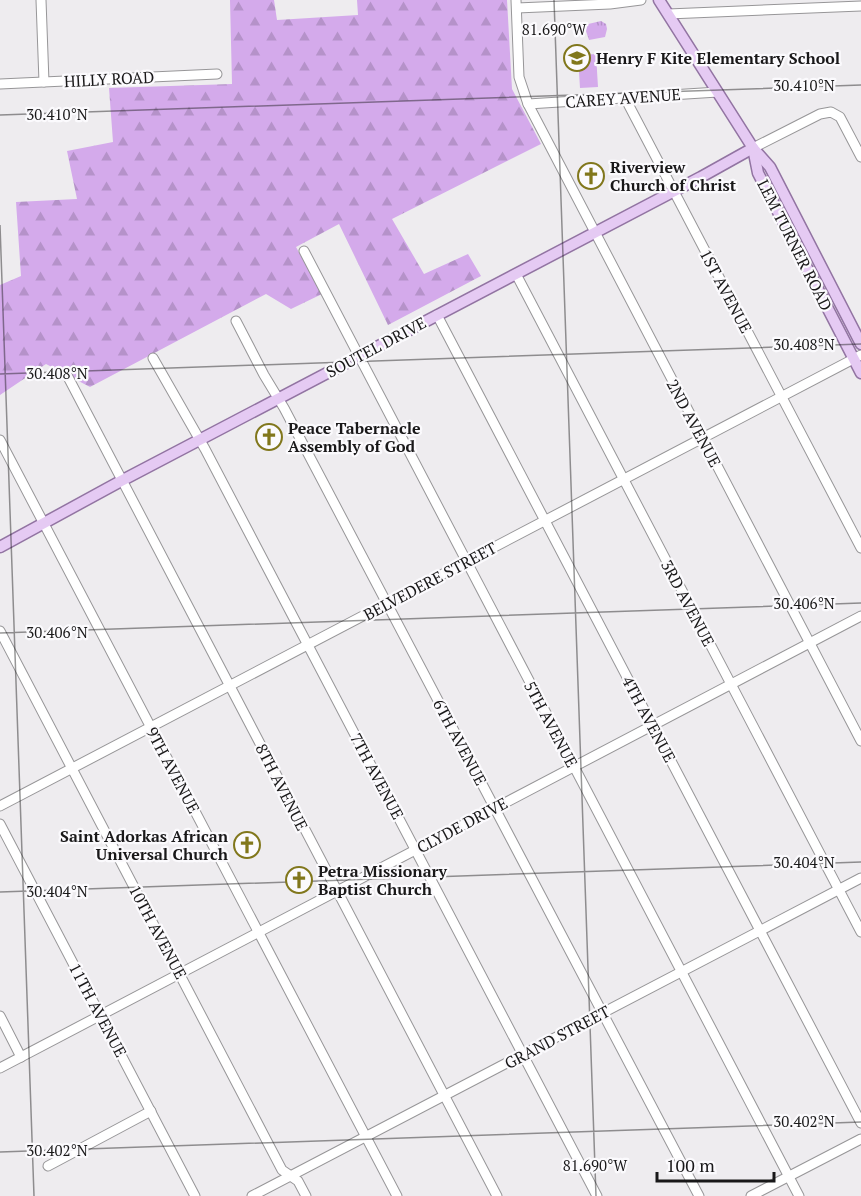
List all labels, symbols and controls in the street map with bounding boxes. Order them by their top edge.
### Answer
text: 81.690°W [522,19,587,39]
school or university icon: Henry F Kite Elementary School [562,43,592,73]
place label: Henry F Kite Elementary School [596,47,840,69]
street label: HILLY ROAD [63,66,155,92]
text: 30.410°N [773,75,835,95]
street label: CAREY AVENUE [565,83,681,113]
text: 30.410°N [26,104,88,124]
place label: Riverview Church of Christ [610,156,737,196]
church icon: Riverview Church of Christ [576,161,606,191]
street label: LEM TURNER ROAD [752,176,838,314]
street label: 1ST AVENUE [695,245,757,337]
street label: SOUTEL DRIVE [322,311,430,383]
text: 30.408°N [773,334,835,354]
text: 30.408°N [26,363,88,383]
street label: 2ND AVENUE [662,375,726,471]
place label: Peace Tabernacle Assembly of God [288,417,421,457]
church icon: Peace Tabernacle Assembly of God [254,422,284,452]
street label: BELVEDERE STREET [360,537,501,625]
street label: 3RD AVENUE [656,556,720,650]
text: 30.406°N [773,593,835,613]
text: 30.406°N [26,622,88,642]
street label: 4TH AVENUE [617,672,681,766]
street label: 5TH AVENUE [519,677,583,771]
street label: 6TH AVENUE [428,695,492,789]
street label: 9TH AVENUE [141,723,205,817]
street label: 7TH AVENUE [345,729,409,823]
street label: 8TH AVENUE [251,740,313,834]
street label: CLYDE DRIVE [413,792,511,858]
place label: Saint Adorkas African Universal Church [60,825,229,865]
church icon: Saint Adorkas African Universal Church [232,830,262,860]
text: 30.404°N [773,852,835,872]
place label: Petra Missionary Baptist Church [318,860,448,900]
church icon: Petra Missionary Baptist Church [284,865,314,895]
text: 30.404°N [26,881,88,901]
street label: 10TH AVENUE [124,881,192,983]
street label: 11TH AVENUE [64,959,132,1061]
street label: GRAND STREET [501,1000,614,1074]
text: 30.402°N [773,1111,835,1131]
text: 30.402°N [26,1140,88,1160]
scale bar [657,1145,774,1183]
text: 100 m [666,1153,715,1177]
text: 81.690°W [563,1155,628,1175]

